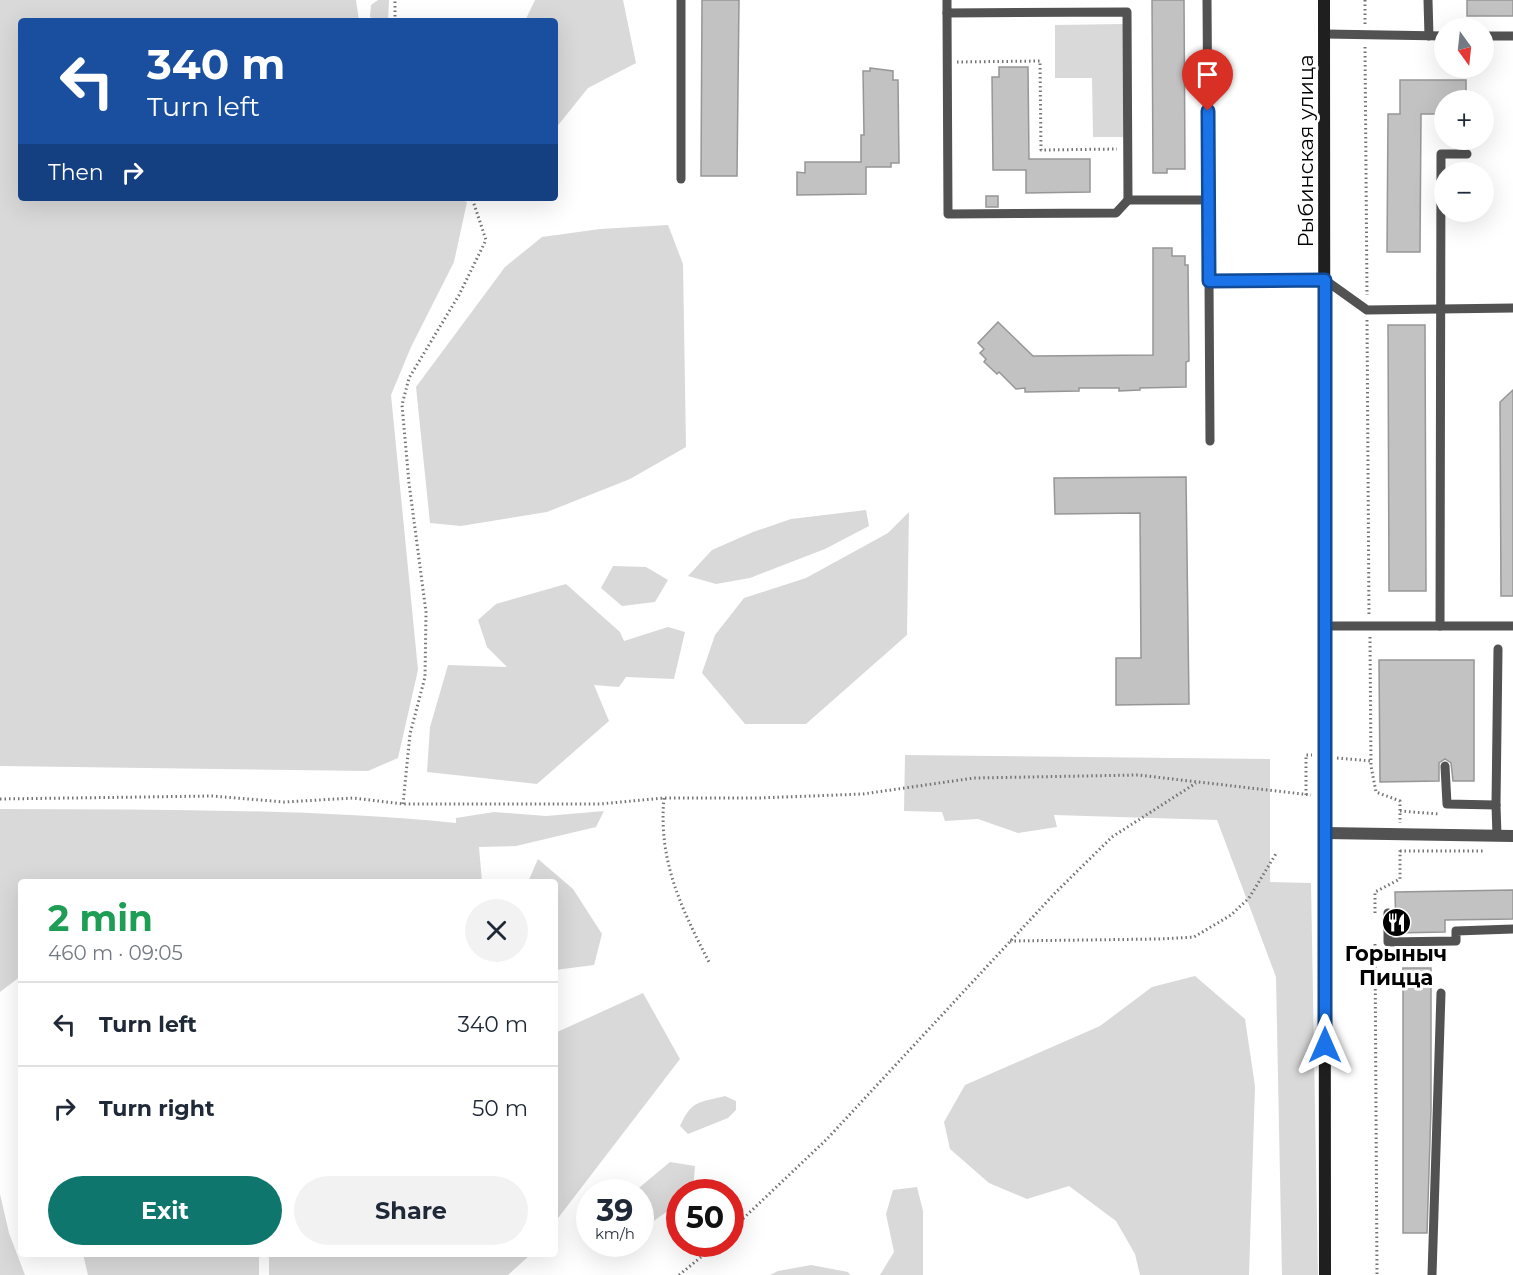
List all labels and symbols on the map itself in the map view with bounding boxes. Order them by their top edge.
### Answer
north arrow [1434,18,1494,78]
pin [1182,49,1233,111]
street label: Рыбинская улица [1293,54,1318,248]
restaurant icon: Горыныч Пицца [1380,907,1412,939]
place label: Горыныч Пицца [1345,941,1447,990]
position arrow [1293,1013,1357,1077]
speed limit sign: 50 [666,1179,744,1257]

